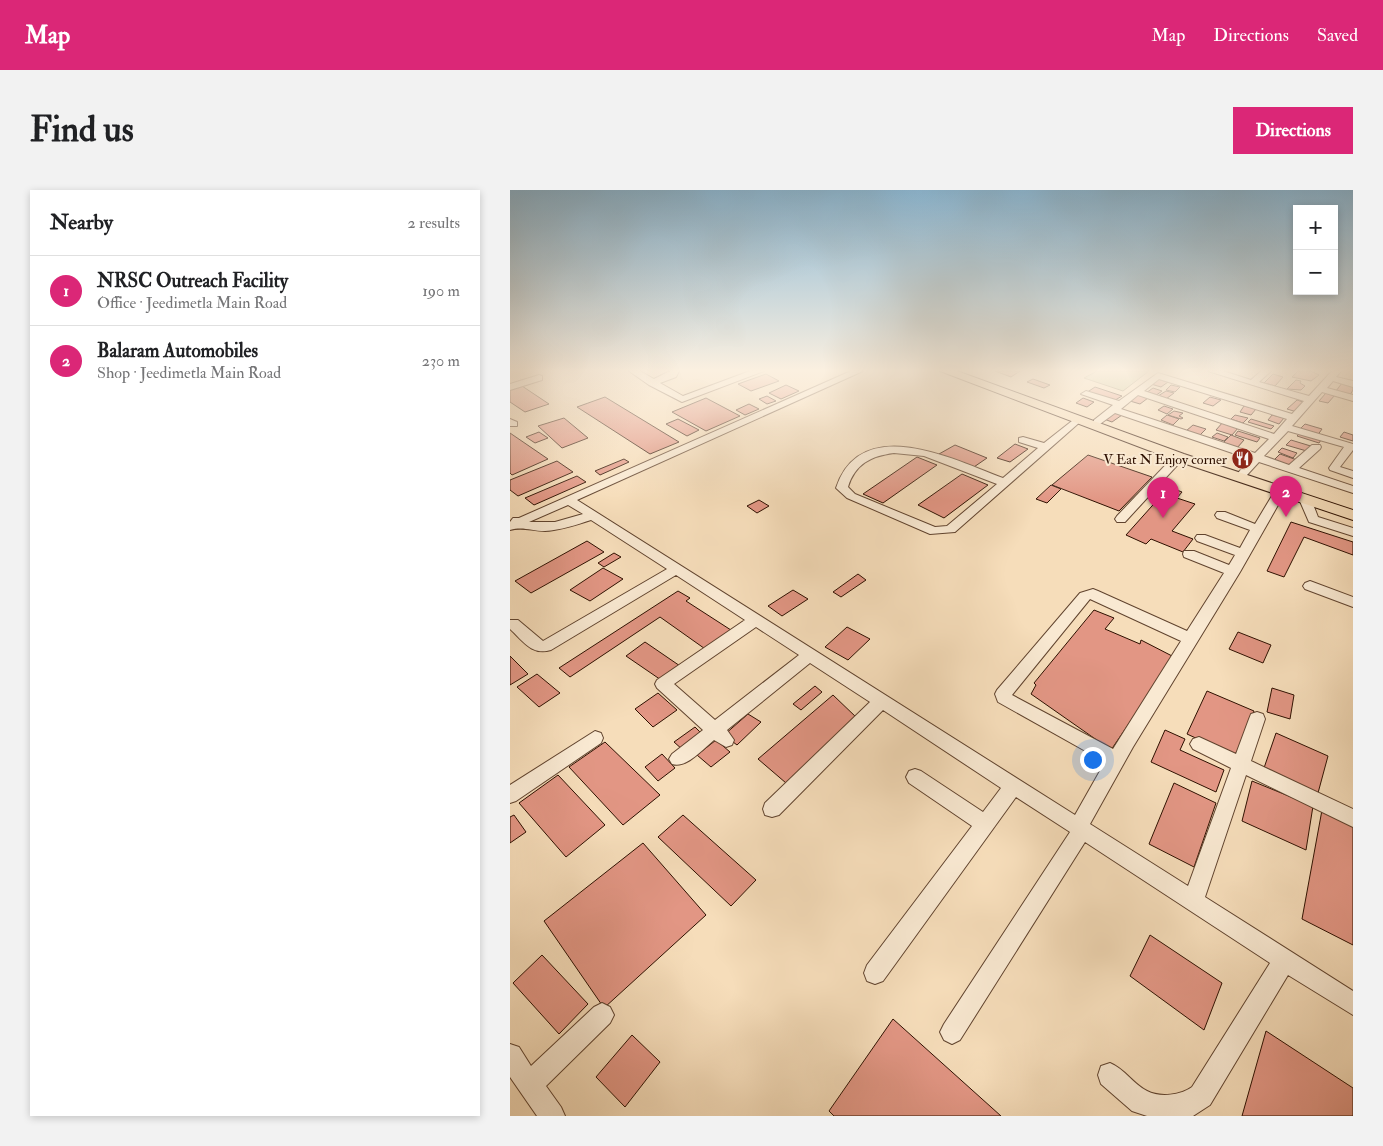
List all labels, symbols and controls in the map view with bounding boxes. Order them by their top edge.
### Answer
text: Map [25,20,70,51]
text: Map [1152,24,1185,47]
text: Directions [1213,24,1289,47]
text: Saved [1317,24,1358,47]
button: Directions [1233,107,1353,154]
text: Find us [30,108,134,152]
map controls [1293,205,1338,295]
button: + [1293,205,1338,250]
text: Nearby [50,209,113,236]
text: 2 results [407,213,460,233]
button: − [1293,250,1338,295]
text: NRSC Outreach Facility [97,269,288,293]
text: 1 [63,281,69,301]
text: 190 m [422,281,460,301]
text: Office · Jeedimetla Main Road [97,293,287,313]
text: Balaram Automobiles [97,339,258,363]
text: 2 [62,351,70,371]
text: 230 m [422,351,460,371]
text: Shop · Jeedimetla Main Road [97,363,281,383]
restaurant icon: V Eat N Enjoy corner [1231,447,1255,471]
place label: V Eat N Enjoy corner [1103,451,1228,469]
pin: 2 [1270,476,1302,517]
pin: 1 [1147,477,1179,518]
your location [1080,747,1106,773]

